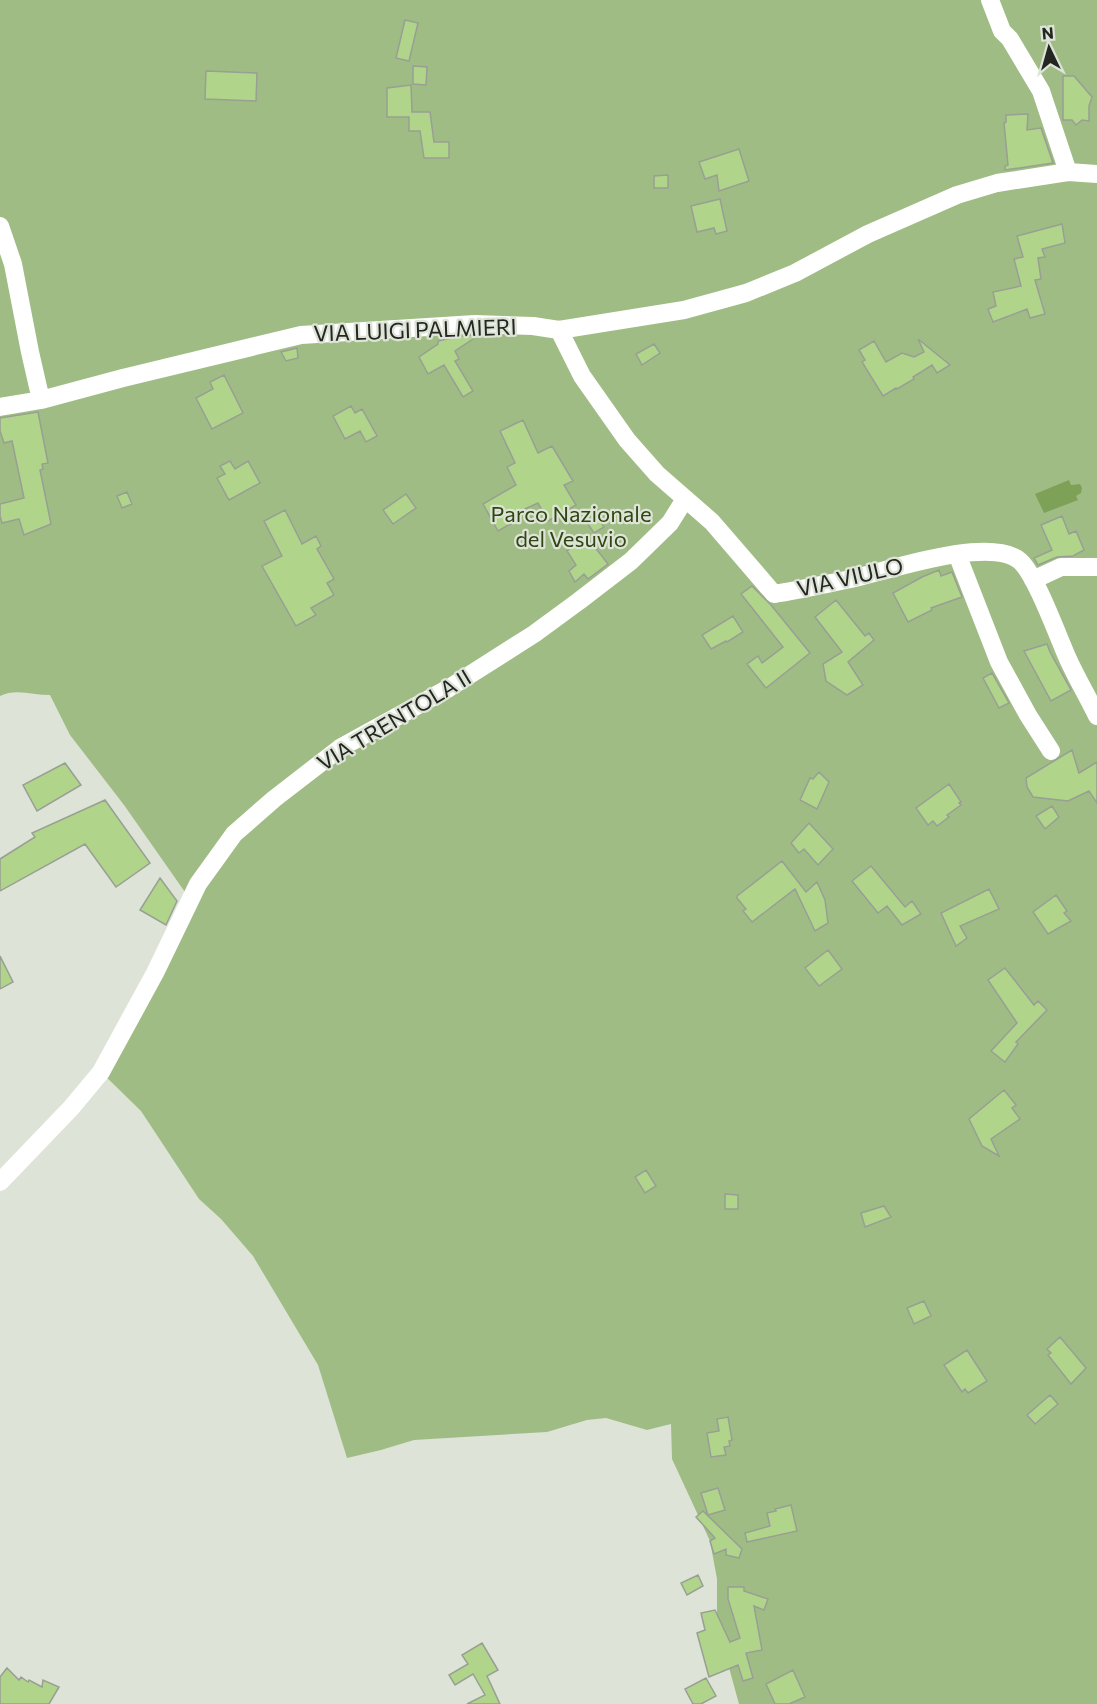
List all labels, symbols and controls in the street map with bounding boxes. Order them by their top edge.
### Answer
north arrow [1019,18,1079,78]
text: N [1041,23,1054,43]
street label: VIA LUIGI PALMIERI [313,312,517,347]
park label: Parco Nazionale del Vesuvio [490,500,652,552]
street label: VIA VIULO [794,551,906,602]
street label: VIA TRENTOLA II [312,663,476,776]

